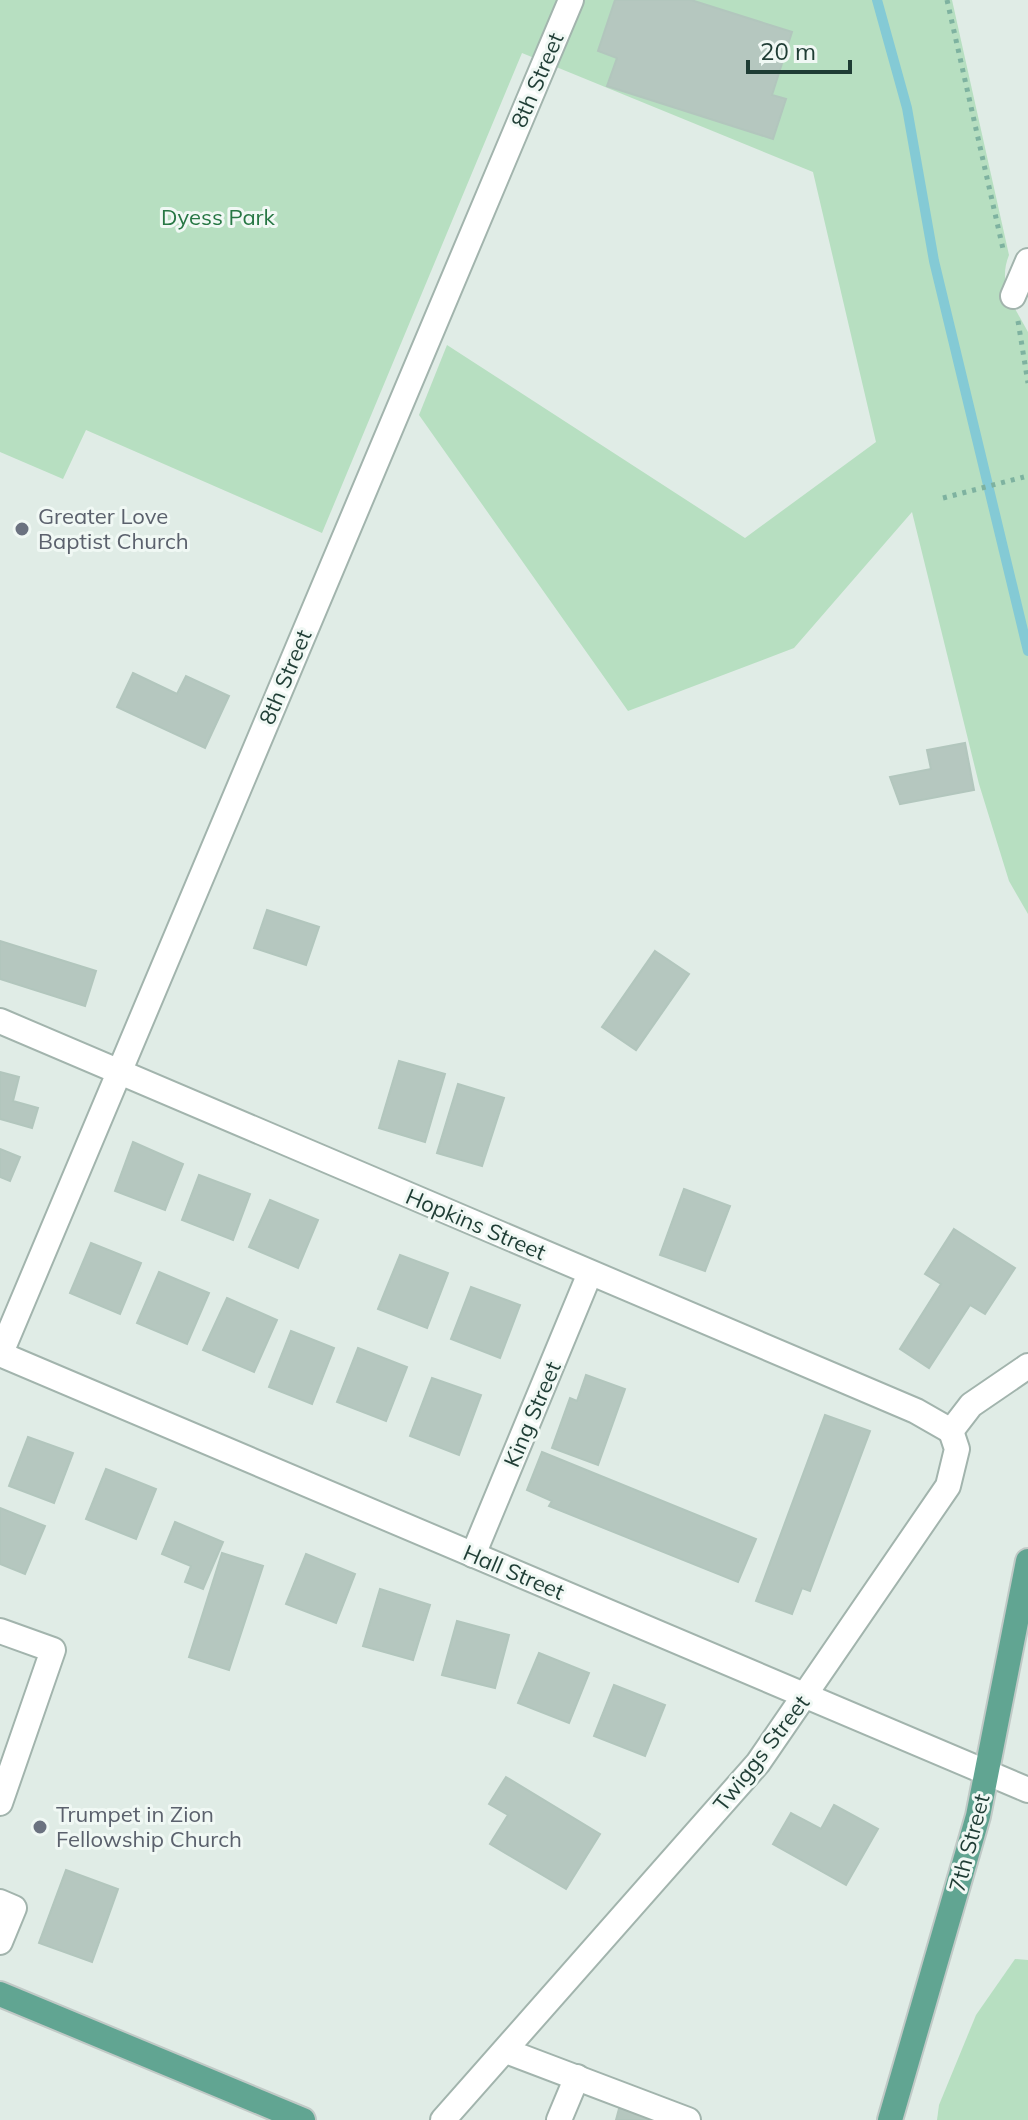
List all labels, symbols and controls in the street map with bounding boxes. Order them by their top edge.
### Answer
scale bar [748,24,850,74]
street label: 8th Street [505,28,570,132]
text: 20 m [760,36,816,66]
park label: Dyess Park [161,203,276,231]
place label: Greater Love Baptist Church [38,502,189,555]
marker: Greater Love Baptist Church [13,520,31,538]
street label: 8th Street [253,625,318,729]
street label: Hopkins Street [402,1182,551,1266]
street label: King Street [497,1357,567,1471]
street label: Hall Street [459,1538,569,1606]
street label: Twiggs Street [707,1689,815,1817]
street label: 7th Street [942,1791,996,1895]
place label: Trumpet in Zion Fellowship Church [56,1800,242,1853]
marker: Trumpet in Zion Fellowship Church [31,1818,49,1836]

